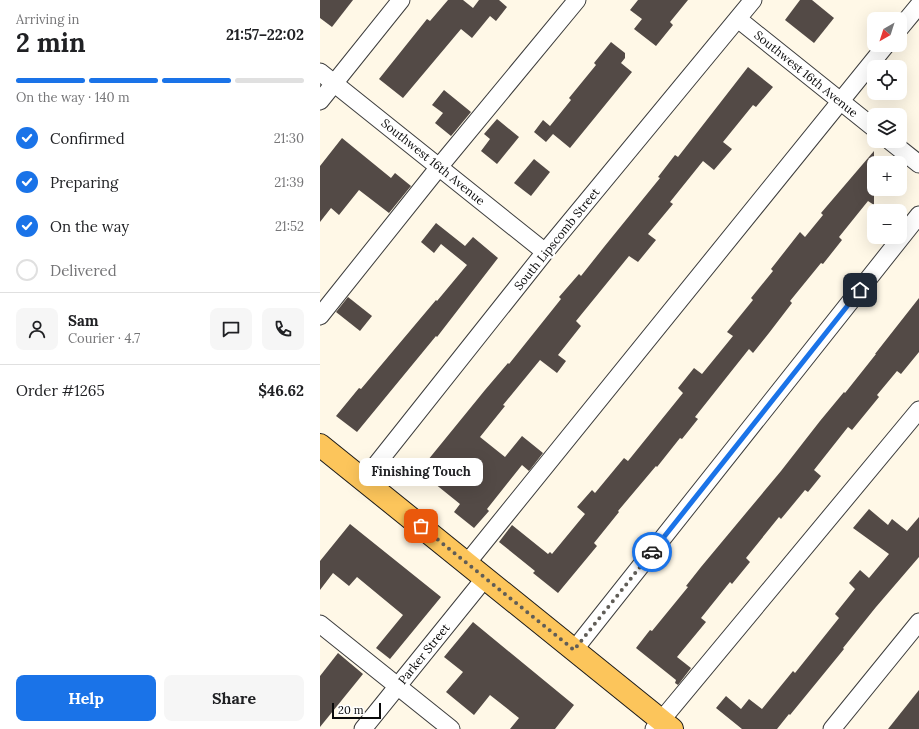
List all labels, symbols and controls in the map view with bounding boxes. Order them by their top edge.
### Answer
text: Arriving in [16,11,79,28]
north arrow [867,12,907,52]
map controls [867,12,907,244]
text: 21:57–22:02 [226,25,304,44]
text: 2 min [16,26,86,59]
street label: Southwest 16th Avenue [751,27,862,120]
button: locate [867,60,907,100]
text: On the way · 140 m [16,89,130,106]
button: layers [867,108,907,148]
street label: Southwest 16th Avenue [378,115,489,208]
icon: check [16,127,38,149]
text: Confirmed [50,129,125,148]
text: 21:30 [274,130,304,147]
button: + [867,156,907,196]
icon: check [16,171,38,193]
text: Preparing [50,173,118,192]
text: 21:39 [274,174,304,191]
street label: South Lipscomb Street [511,184,603,293]
button: − [867,204,907,244]
icon: check [16,215,38,237]
text: On the way [50,217,129,236]
text: 21:52 [275,218,304,235]
text: Delivered [50,261,117,280]
pin [843,273,877,307]
icon: home [849,279,871,301]
button: person [16,308,58,350]
button: chat [210,308,252,350]
button: phone [262,308,304,350]
text: Sam [68,311,99,330]
text: Courier · 4.7 [68,330,140,347]
text: Order #1265 [16,381,105,400]
text: $46.62 [258,381,304,400]
callout: Finishing Touch [359,458,483,486]
text: Finishing Touch [371,463,471,480]
pin [404,509,438,543]
icon: bag [410,515,432,537]
courier [632,532,672,572]
icon: car [641,541,663,563]
street label: Parker Street [395,620,453,687]
button: Help [16,675,156,721]
button: Share [164,675,304,721]
scale bar [332,701,381,720]
text: 20 m [338,703,363,717]

